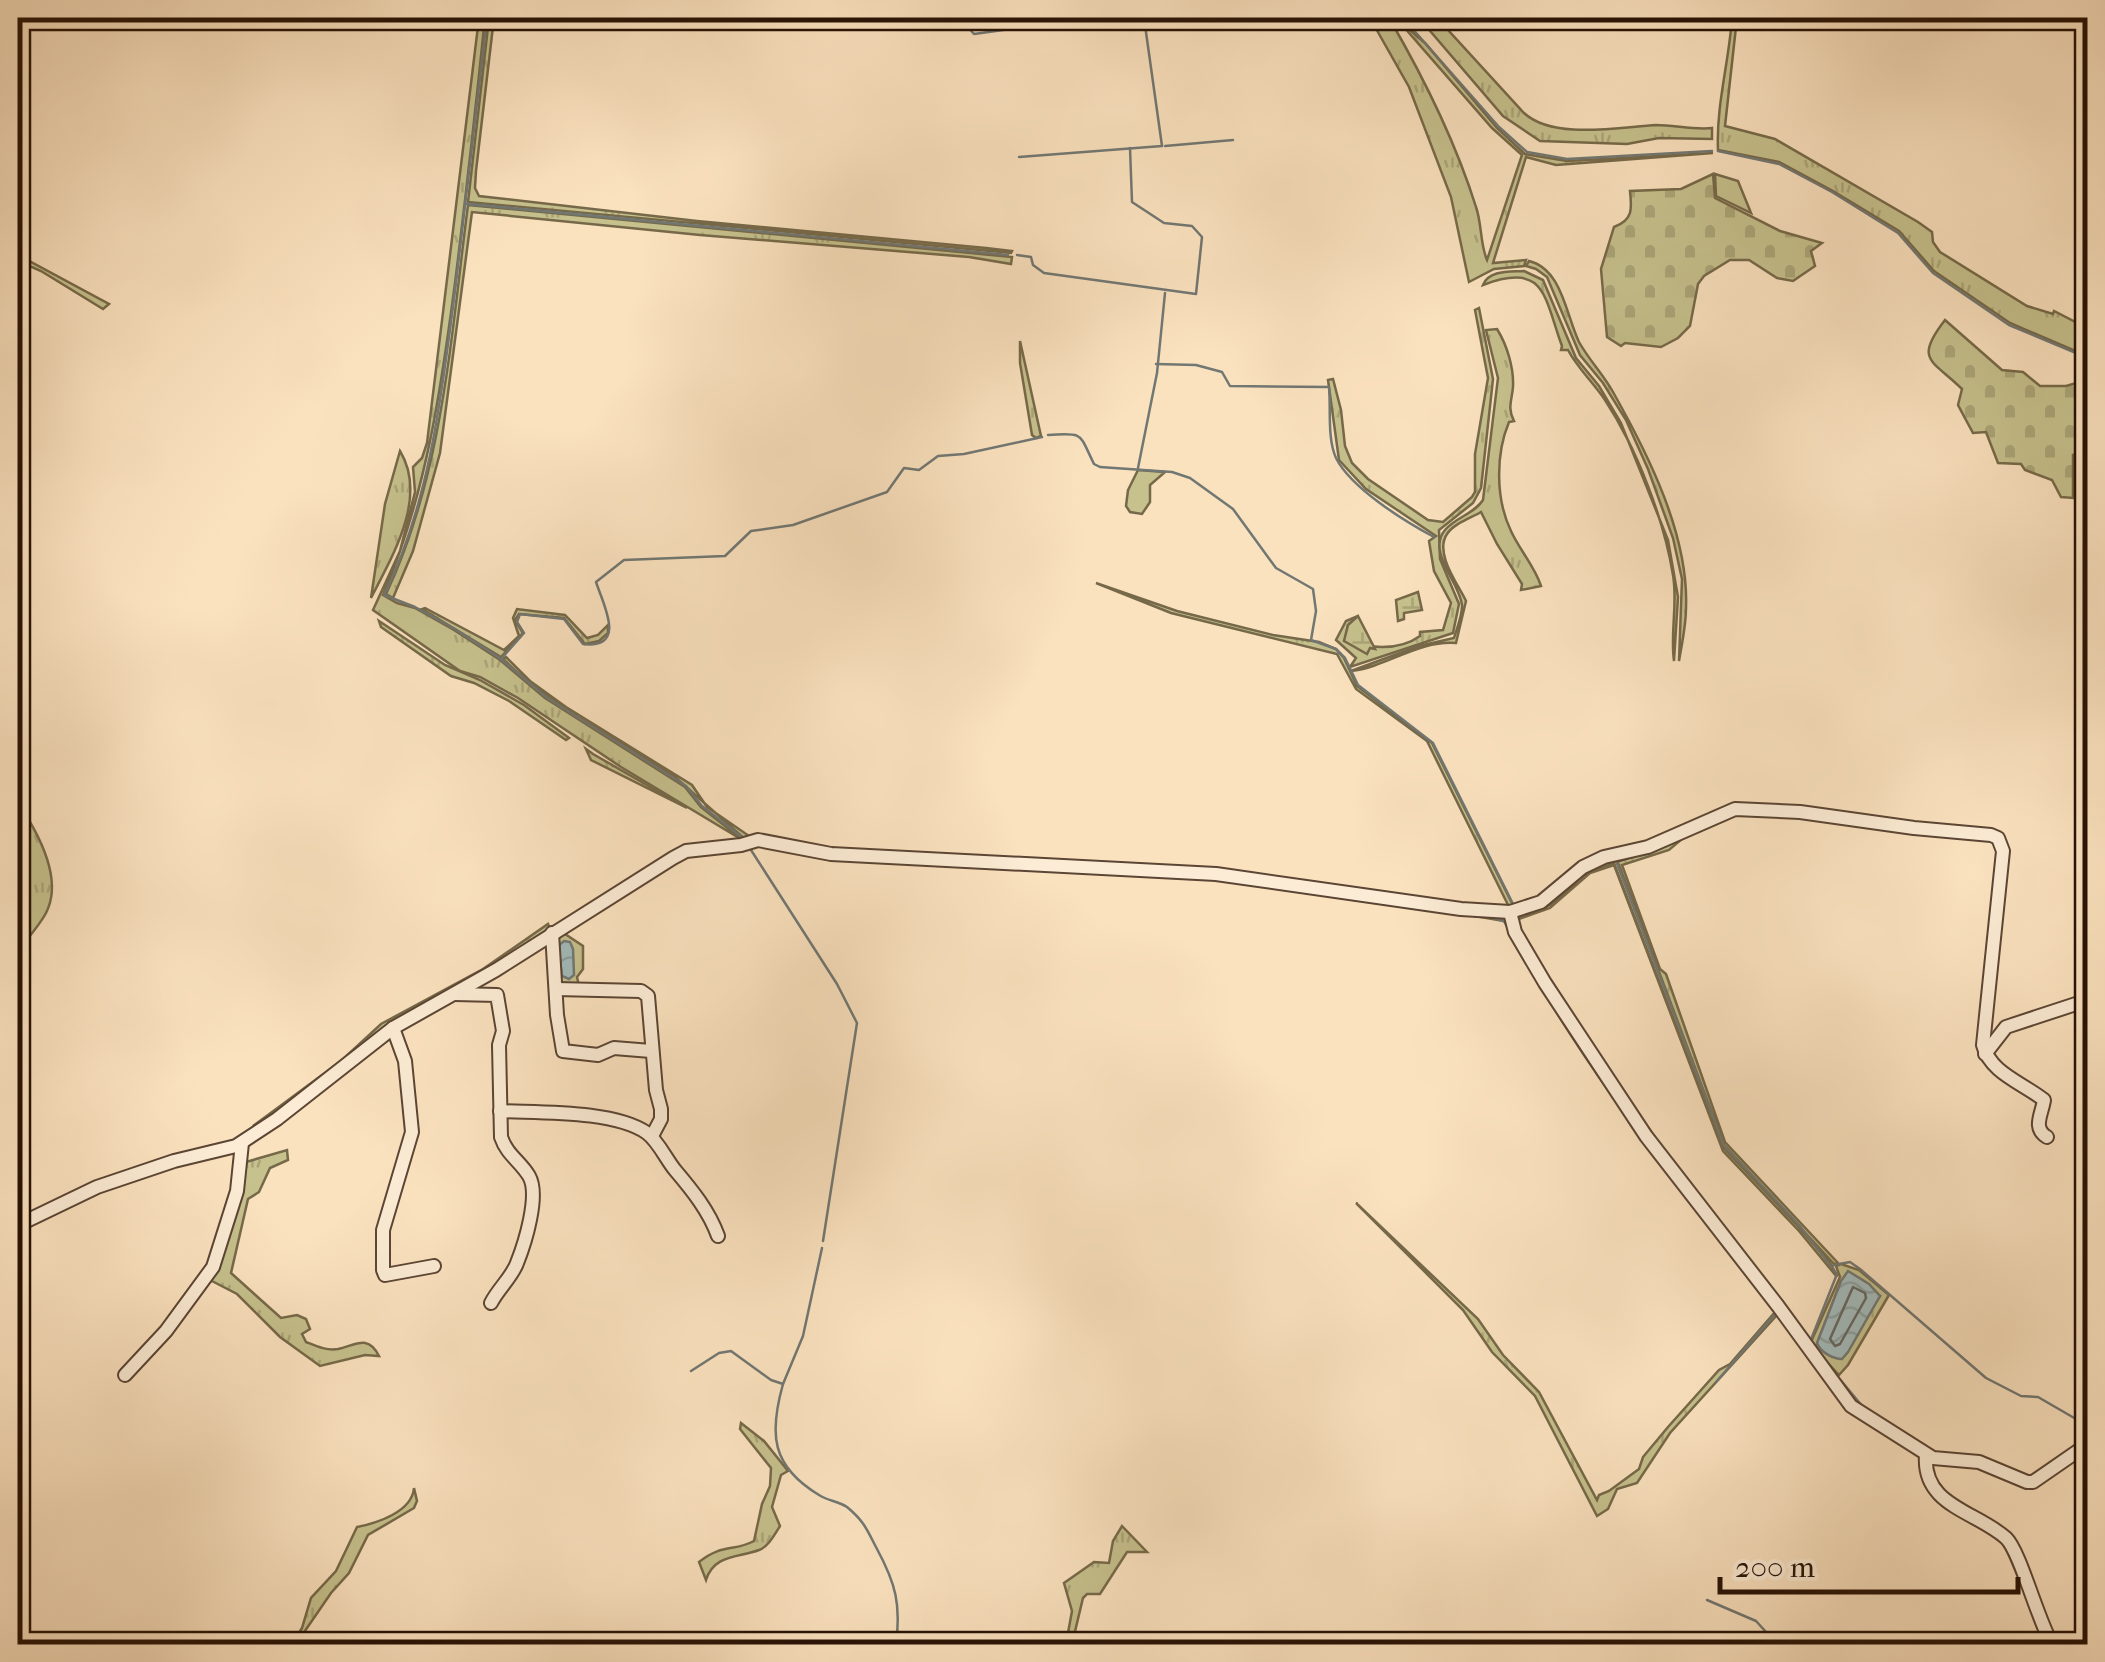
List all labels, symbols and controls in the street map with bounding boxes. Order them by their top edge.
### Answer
scale bar [1720,1532,2018,1594]
text: 200 m [1735,1550,1815,1585]

